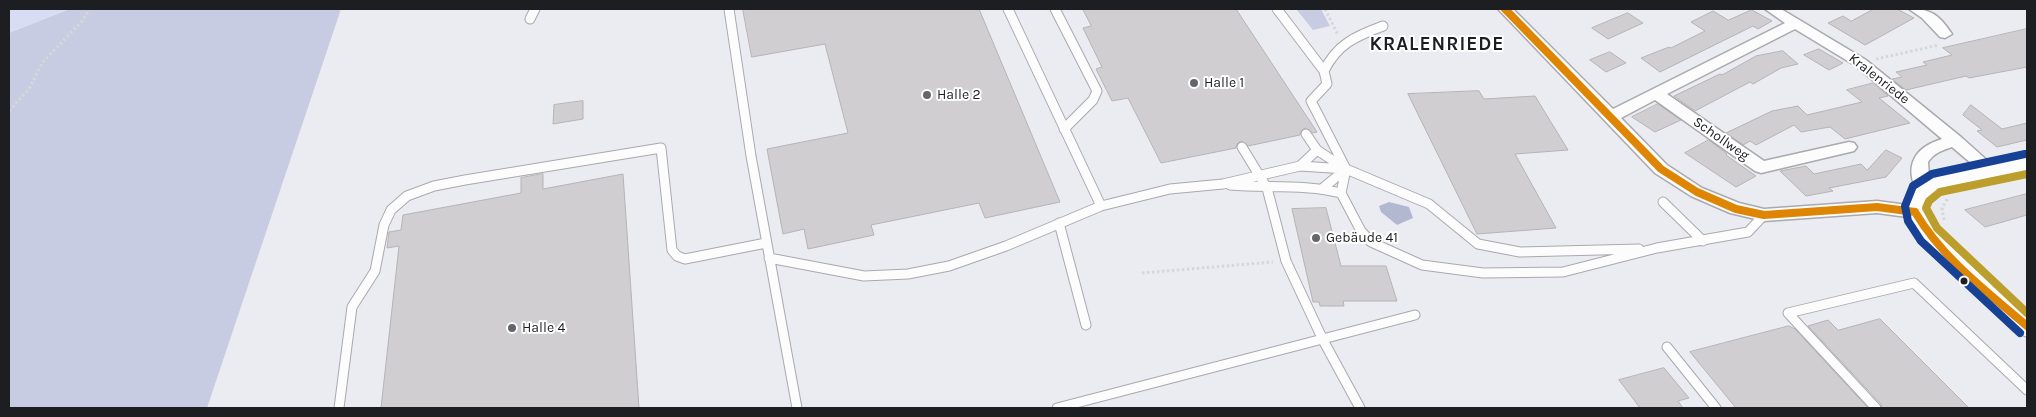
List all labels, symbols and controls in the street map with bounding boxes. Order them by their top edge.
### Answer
district label: KRALENRIEDE [1368,34,1506,56]
street label: Kralenriede [1845,50,1913,108]
place label: Halle 1 [1204,75,1244,91]
marker: Halle 1 [1188,77,1200,89]
place label: Halle 2 [937,87,981,103]
marker: Halle 2 [921,89,933,101]
street label: Schollweg [1690,114,1752,164]
place label: Gebäude 41 [1326,230,1398,246]
marker: Gebäude 41 [1310,232,1322,244]
unlabelled marker [1959,276,1969,286]
place label: Halle 4 [522,320,565,336]
marker: Halle 4 [506,322,518,334]

